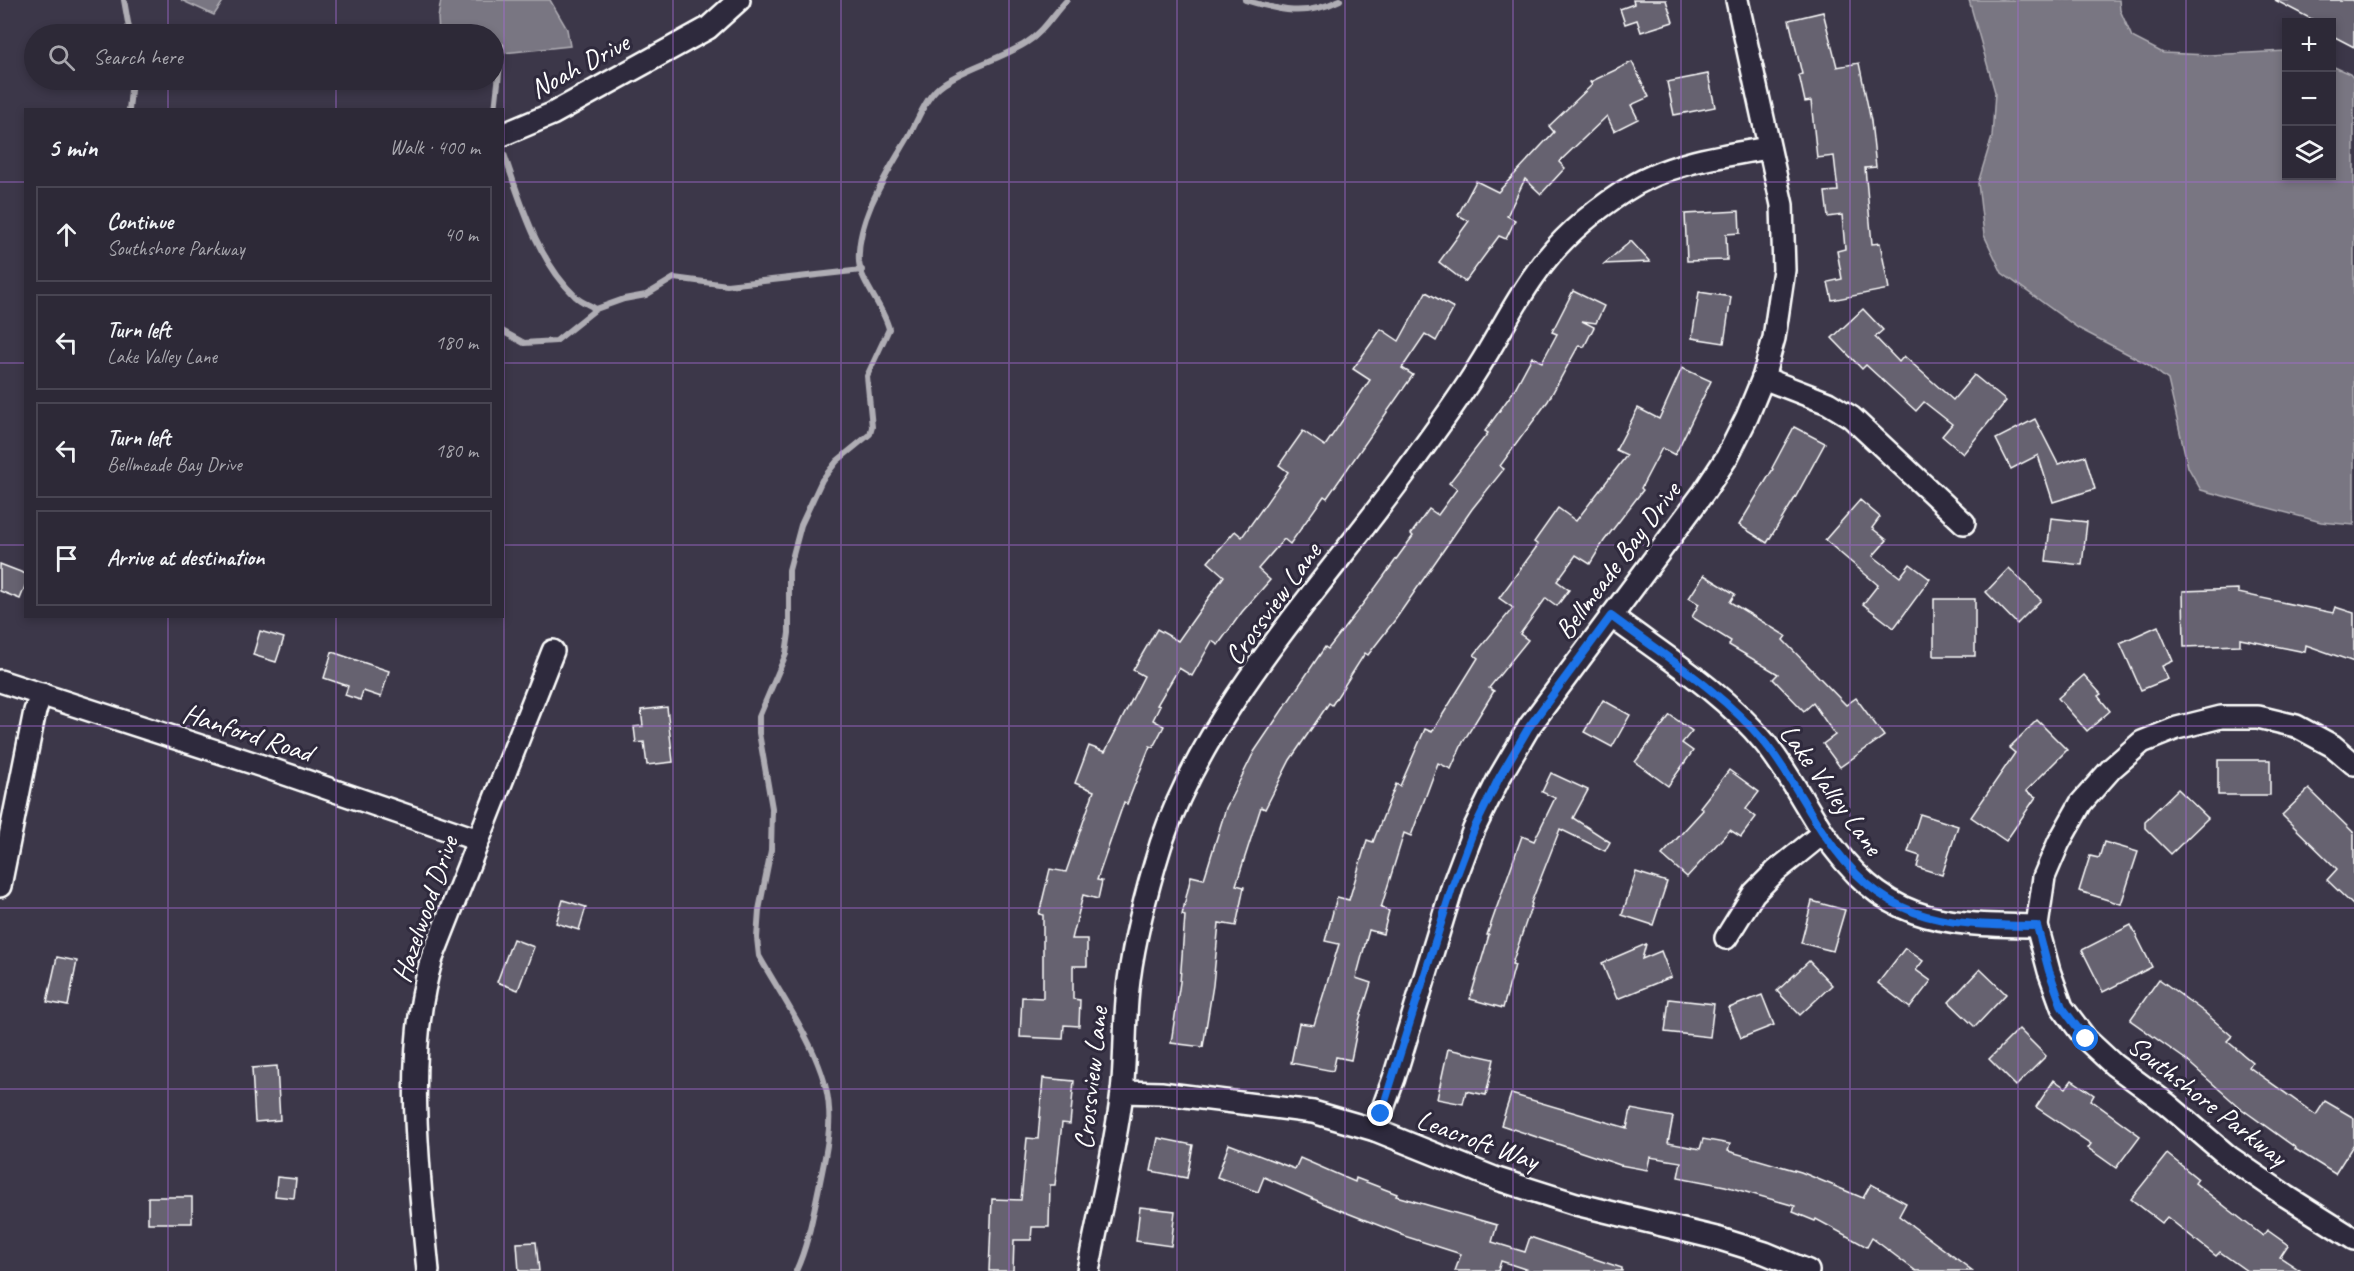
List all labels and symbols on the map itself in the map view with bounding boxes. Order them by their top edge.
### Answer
street label: Noah Drive [524,24,637,106]
street label: Bellmeade Bay Drive [1547,473,1689,646]
street label: Crossview Lane [1216,534,1330,671]
street label: Hanford Road [179,695,321,771]
street label: Lake Valley Lane [1772,717,1892,863]
street label: Hazelwood Drive [383,830,466,987]
street label: Crossview Lane [1066,1003,1116,1151]
route start [2072,1025,2098,1051]
street label: Southshore Parkway [2121,1027,2296,1175]
route end [1367,1100,1393,1126]
street label: Leacroft Way [1412,1101,1546,1178]

